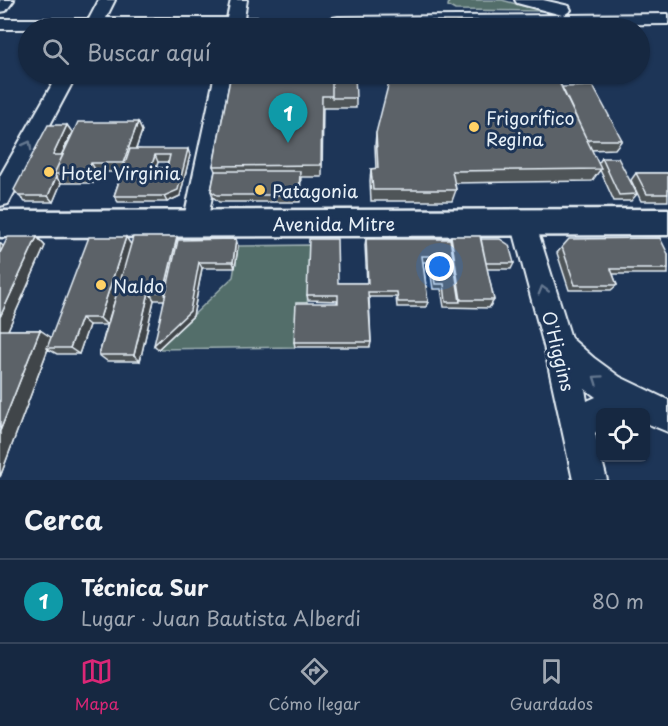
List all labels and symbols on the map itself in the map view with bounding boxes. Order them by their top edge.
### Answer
pin: 1 [268,94,308,143]
place label: Frigorífico Regina [486,104,574,152]
marker: Frigorífico Regina [467,120,481,134]
one-way arrow [21,141,32,151]
place label: Hotel Virginia [61,159,180,186]
marker: Hotel Virginia [42,165,56,179]
place label: Patagonia [272,177,358,204]
marker: Patagonia [253,183,267,197]
street label: Avenida Mitre [273,210,395,237]
your location [425,252,454,281]
place label: Naldo [113,272,164,299]
marker: Naldo [94,278,108,292]
one-way arrow [538,285,550,296]
street label: O'Higgins [536,308,582,394]
one-way arrow [592,375,603,386]

